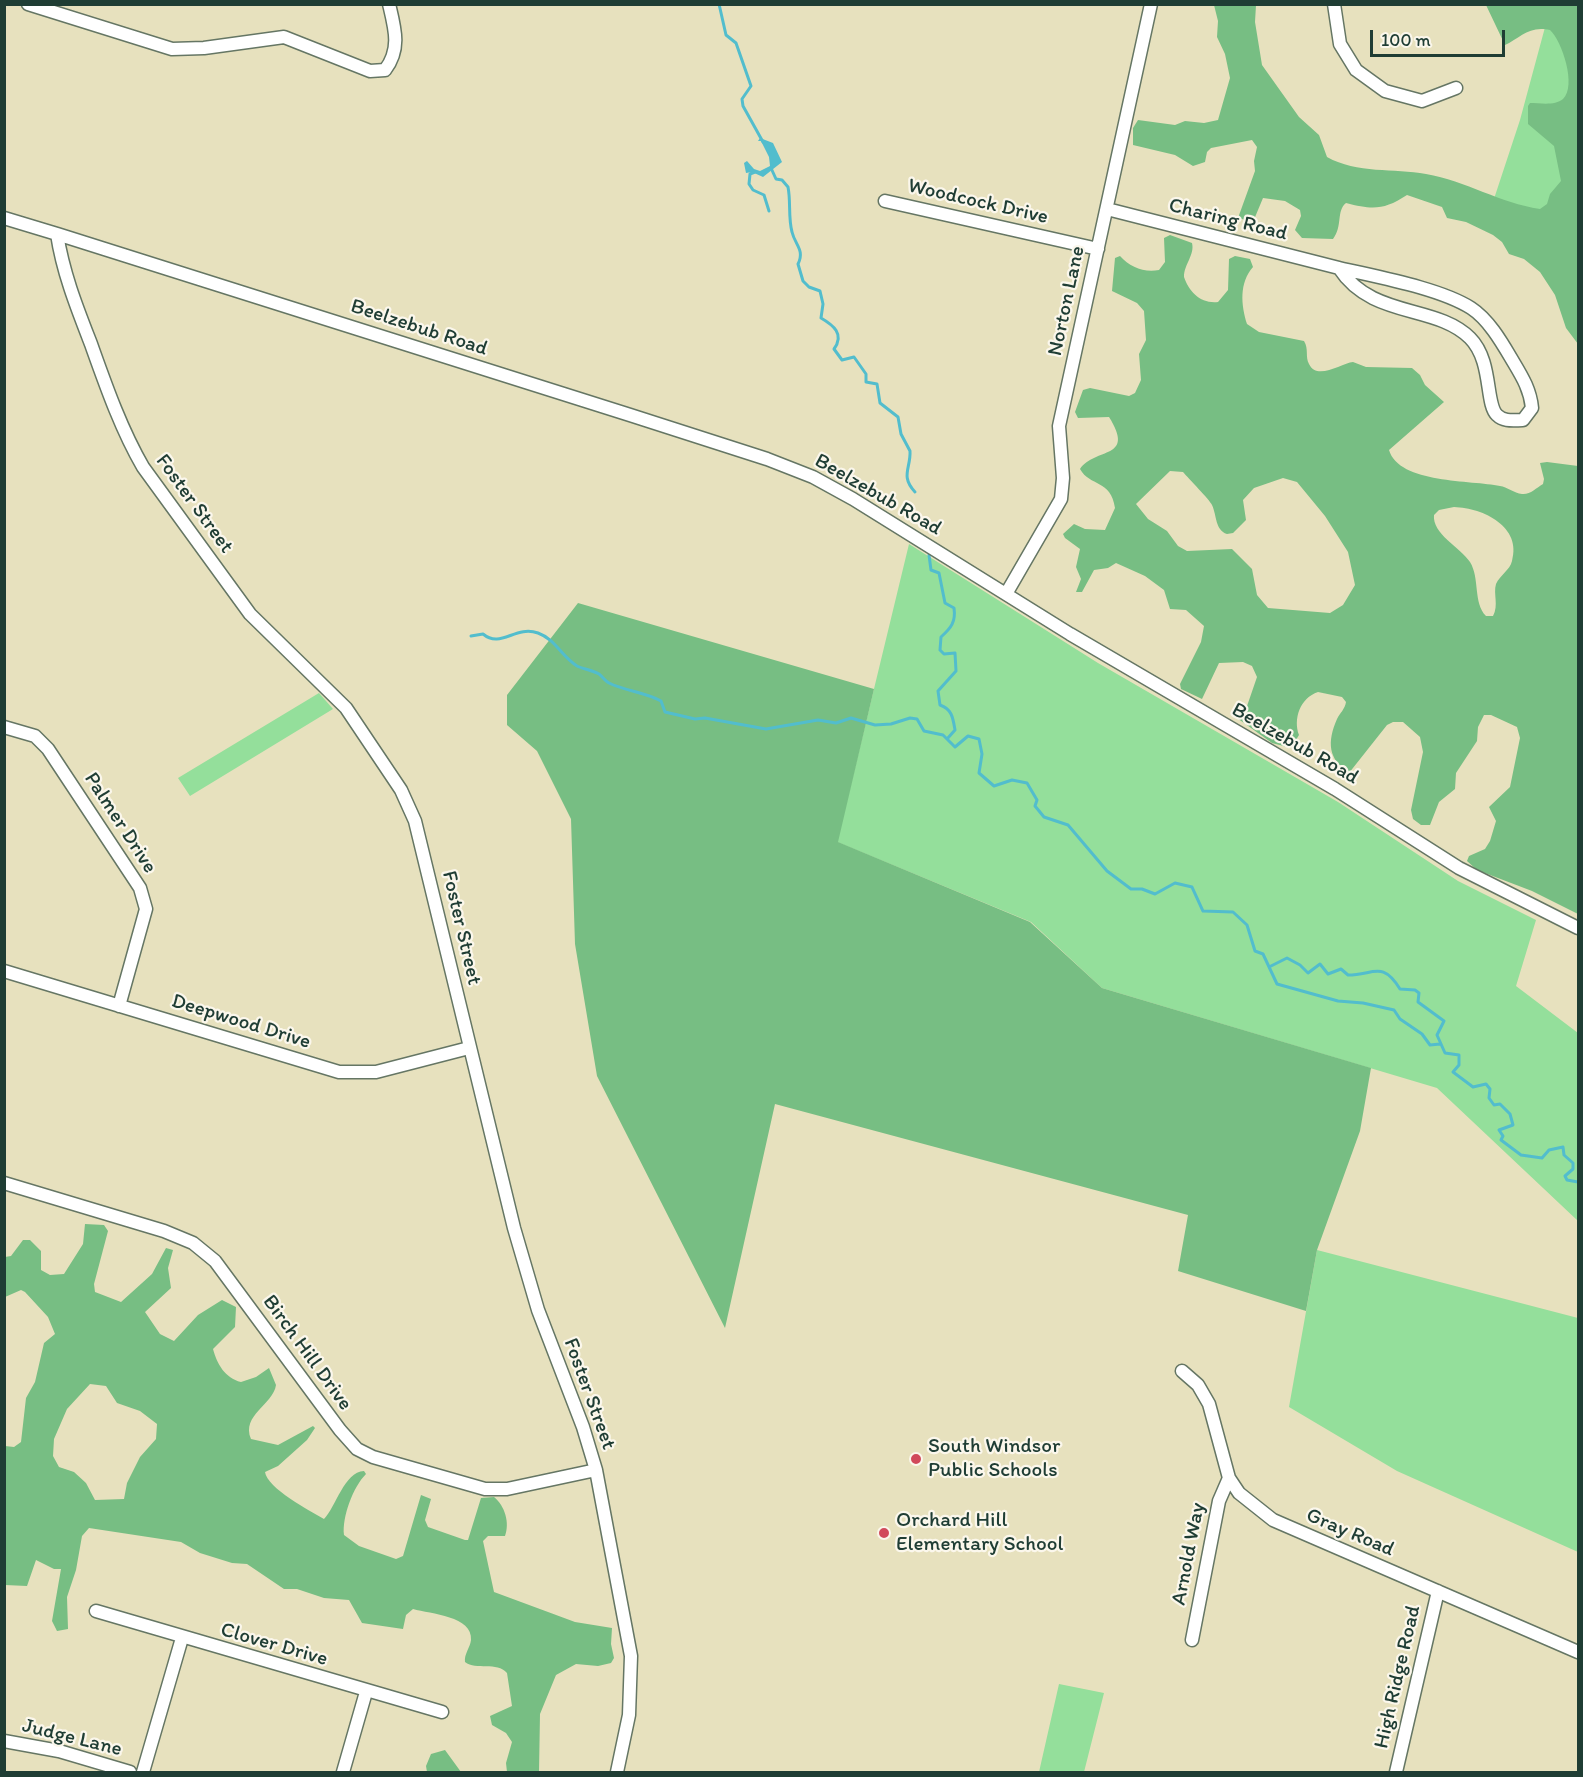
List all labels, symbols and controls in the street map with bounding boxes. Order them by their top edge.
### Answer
scale bar [1373,18,1508,56]
text: 100 m [1381,29,1431,51]
street label: Woodcock Drive [905,174,1051,230]
street label: Charing Road [1166,193,1290,247]
street label: Norton Lane [1043,244,1091,358]
street label: Beelzebub Road [347,294,491,362]
street label: Beelzebub Road [810,448,946,542]
street label: Foster Street [150,449,238,559]
street label: Beelzebub Road [1227,697,1363,791]
street label: Palmer Drive [78,768,162,878]
street label: Foster Street [436,868,486,988]
street label: Deepwood Drive [168,989,314,1055]
street label: Birch Hill Drive [257,1290,357,1416]
street label: Foster Street [557,1335,621,1453]
place label: South Windsor Public Schools [928,1434,1060,1484]
marker: South Windsor Public Schools [909,1452,923,1466]
street label: Arnold Way [1167,1501,1211,1607]
street label: Gray Road [1302,1503,1398,1563]
place label: Orchard Hill Elementary School [896,1508,1063,1558]
marker: Orchard Hill Elementary School [877,1526,891,1540]
street label: High Ridge Road [1369,1603,1427,1751]
street label: Clover Drive [218,1618,330,1672]
street label: Judge Lane [19,1713,125,1763]

